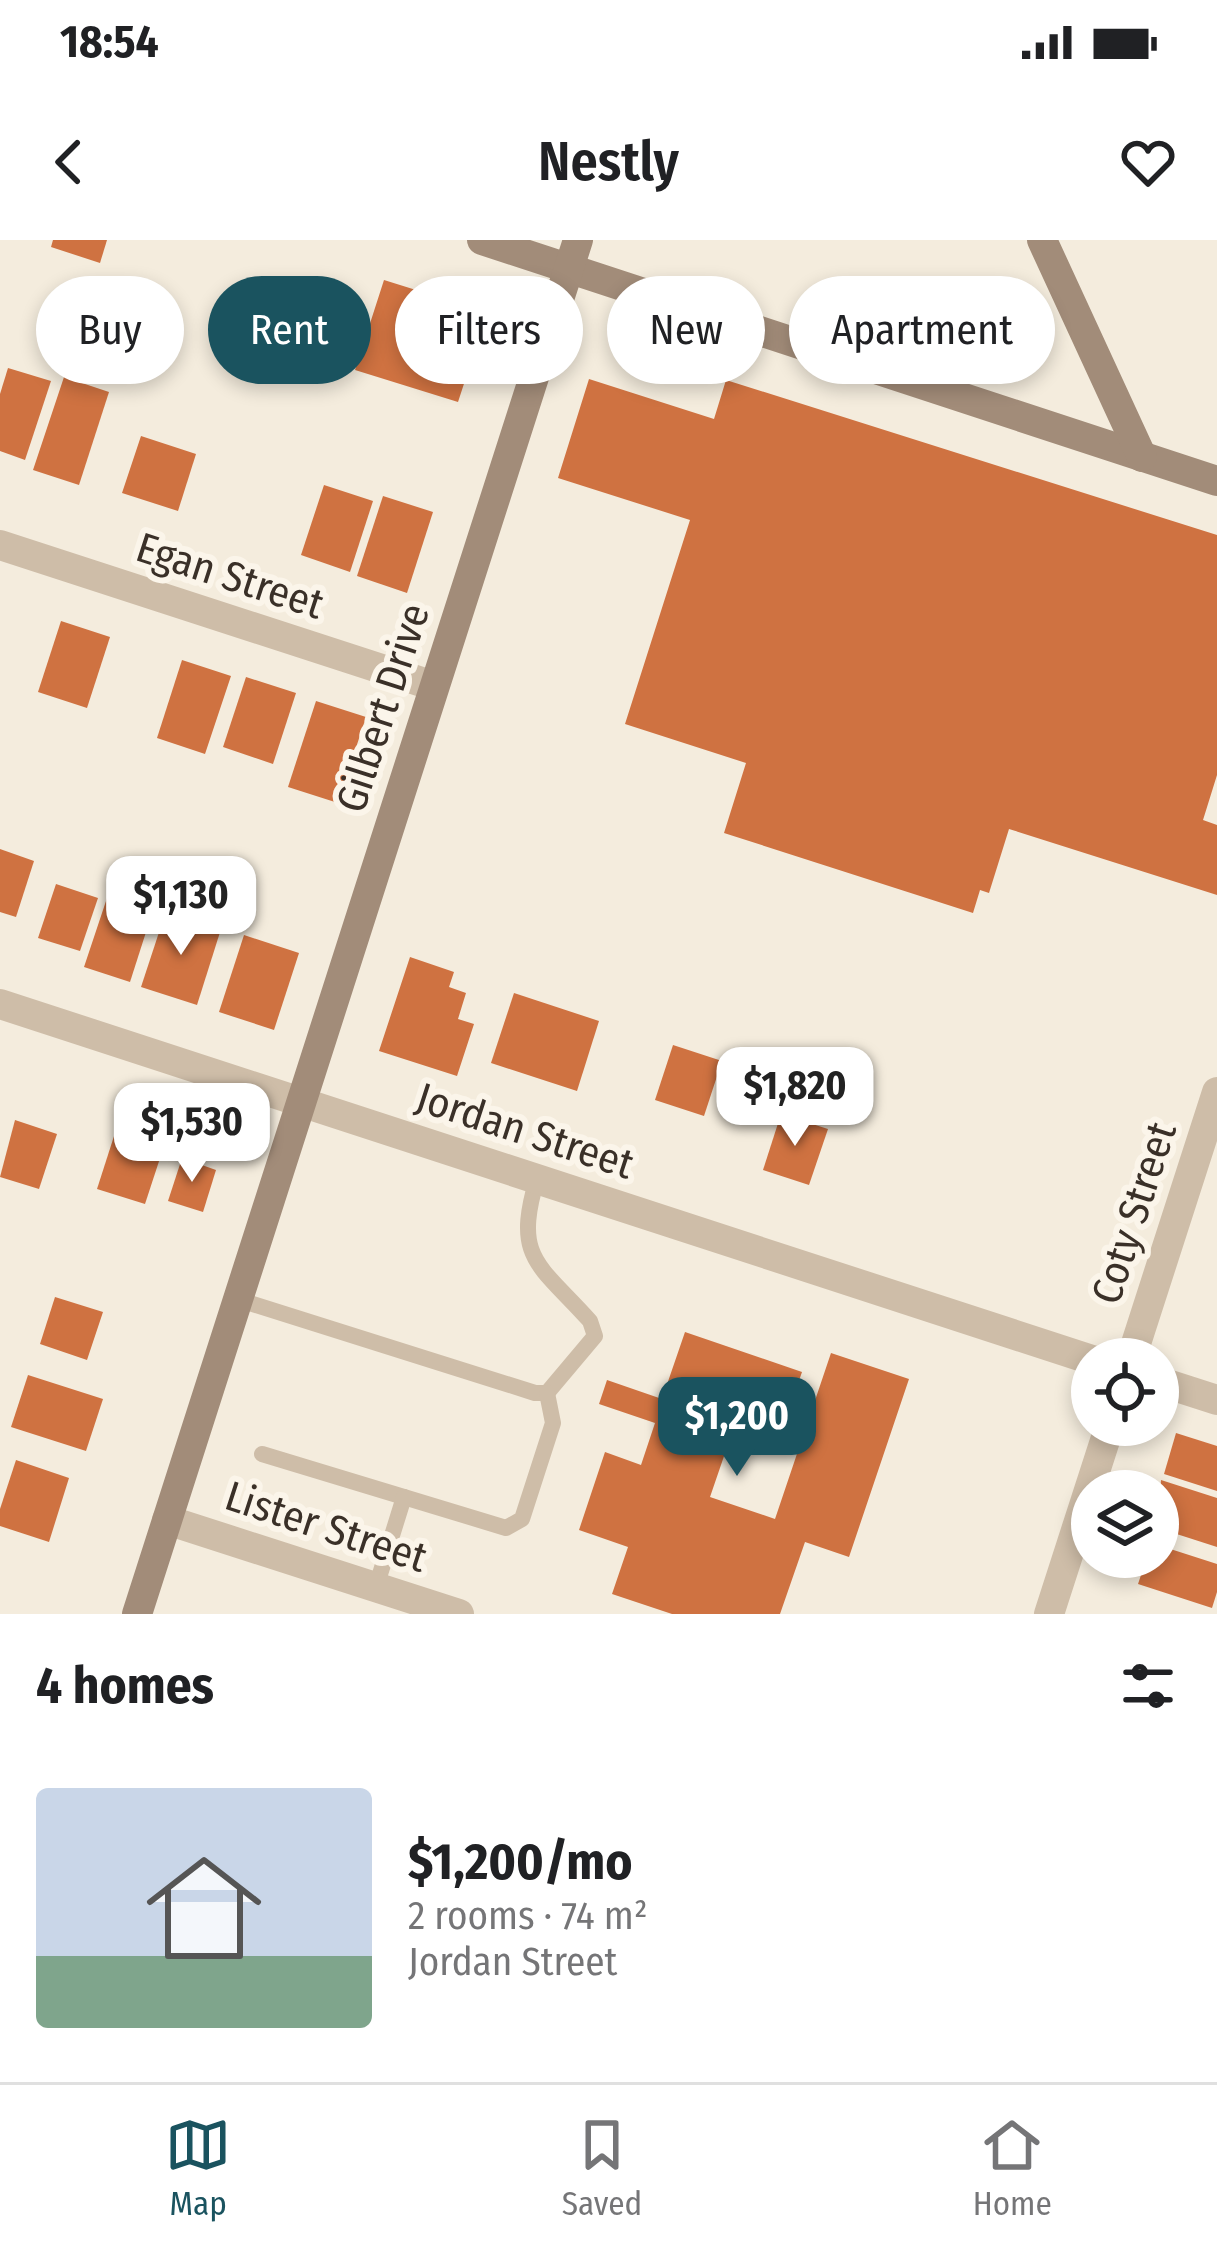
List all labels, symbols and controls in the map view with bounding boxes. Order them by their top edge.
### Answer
text: 18:54 [60,15,159,69]
icon: back [36,129,102,195]
icon: heart [1115,129,1181,195]
text: Nestly [538,130,679,194]
chip: Buy [36,276,184,384]
chip: Rent [208,276,371,384]
chip: Filters [395,276,583,384]
chip: New [607,276,765,384]
chip: Apartment [789,276,1055,384]
street label: Egan Street [130,522,330,630]
street label: Gilbert Drive [326,598,440,818]
pin: $1,130 [83,856,279,958]
text: $1,130 [133,872,229,918]
pin: $1,820 [697,1047,893,1149]
text: $1,820 [743,1063,847,1109]
street label: Jordan Street [410,1072,640,1190]
pin: $1,530 [94,1083,290,1185]
text: $1,530 [141,1099,243,1145]
street label: Coty Street [1081,1116,1187,1310]
map controls [1071,1338,1179,1578]
button: locate [1071,1338,1179,1446]
pin: $1,200 [639,1377,835,1479]
text: $1,200 [685,1393,789,1439]
button: layers [1071,1470,1179,1578]
street label: Lister Street [219,1471,433,1583]
icon: filters [1115,1653,1181,1719]
text: 4 homes [36,1655,214,1717]
text: $1,200/mo [408,1831,632,1893]
icon: home [132,1836,276,1980]
text: 2 rooms · 74 m² [408,1893,648,1939]
text: Jordan Street [408,1939,617,1985]
tab: Map [165,2112,231,2224]
tab: Saved [562,2112,642,2224]
tab: Home [973,2112,1052,2224]

